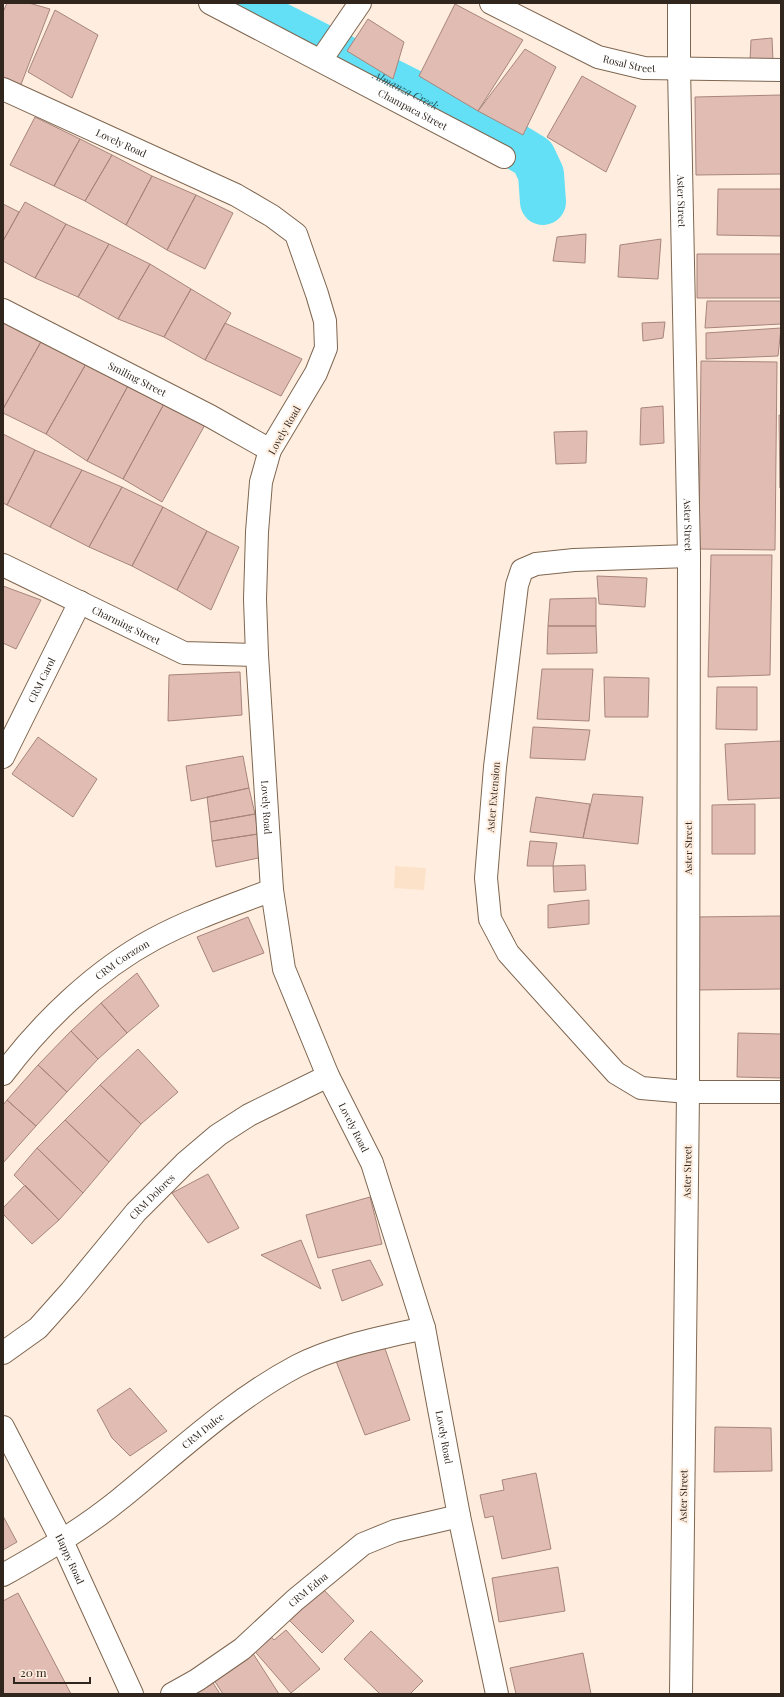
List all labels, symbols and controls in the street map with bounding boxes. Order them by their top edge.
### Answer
street label: Rosal Street [602,51,656,75]
water label: Almanza Creek [370,66,442,113]
street label: Champaca Street [376,85,450,133]
street label: Lovely Road [94,125,149,160]
street label: Aster Street [674,173,689,228]
street label: Smiling Street [106,358,169,400]
street label: Lovely Road [264,403,304,457]
street label: Aster Street [681,497,696,552]
street label: Charming Street [90,602,163,648]
street label: CRM Carol [24,655,58,705]
street label: Aster Extension [483,761,503,834]
street label: Lovely Road [258,780,275,835]
street label: Aster Street [681,821,695,875]
street label: CRM Corazon [92,936,152,983]
street label: Lovely Road [335,1100,372,1155]
street label: Aster Street [680,1145,694,1200]
street label: CRM Dolores [126,1170,178,1222]
street label: CRM Dulce [179,1409,227,1452]
street label: Lovely Road [432,1409,456,1465]
street label: Aster Street [676,1469,690,1524]
street label: Happy Road [52,1531,88,1587]
street label: CRM Edna [285,1569,331,1610]
scale bar [14,1659,90,1685]
text: 20 m [20,1664,47,1680]

